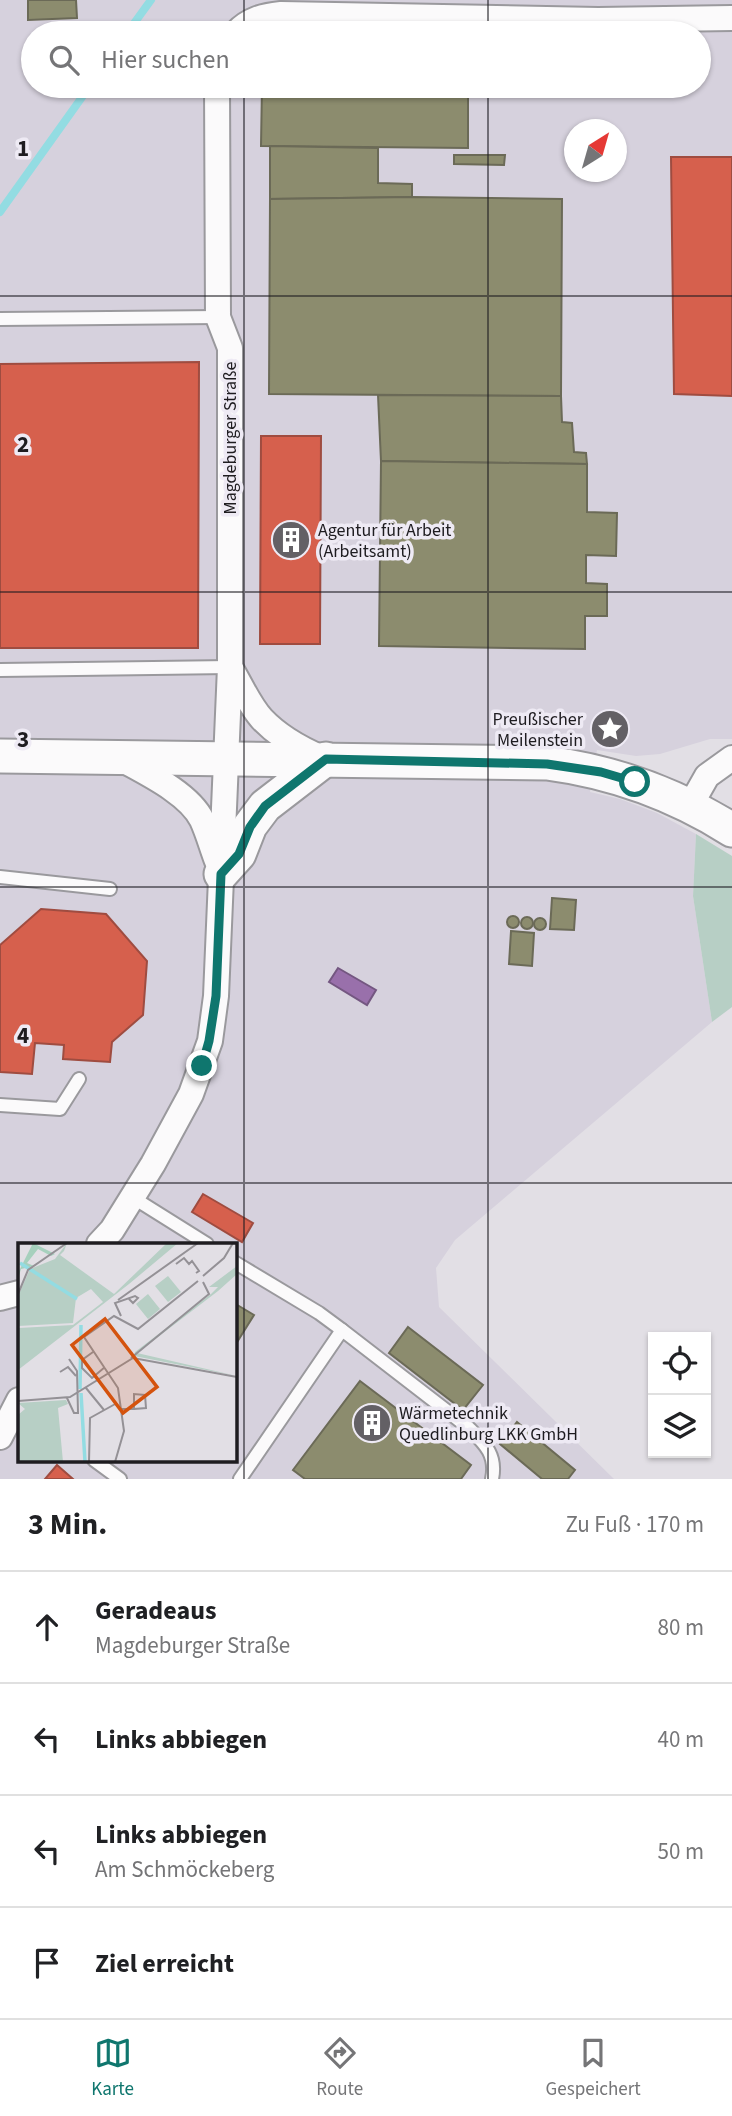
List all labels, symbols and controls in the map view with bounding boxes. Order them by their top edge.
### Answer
search box [21,21,711,98]
icon: search [45,41,83,79]
text: Hier suchen [101,41,230,78]
north arrow [564,119,627,182]
text: 1 [17,132,29,165]
street label: Magdeburger Straße [218,362,243,514]
text: 2 [17,428,29,461]
place label: Agentur für Arbeit (Arbeitsamt) [318,518,451,564]
building icon: Agentur für Arbeit (Arbeitsamt) [270,519,312,561]
place label: Preußischer Meilenstein [493,707,584,753]
place icon: Preußischer Meilenstein [589,708,631,750]
text: 3 [17,723,29,756]
route start [619,766,650,797]
text: 4 [17,1019,29,1052]
route end [186,1050,217,1081]
inset map [18,1243,236,1462]
map controls [648,1332,711,1458]
button: locate [648,1332,711,1395]
button: layers [648,1395,711,1458]
place label: Wärmetechnik Quedlinburg LKK GmbH [399,1401,578,1447]
building icon: Wärmetechnik Quedlinburg LKK GmbH [351,1402,393,1444]
text: 3 Min. [28,1503,107,1546]
text: Zu Fuß · 170 m [565,1508,704,1541]
text: Geradeaus [95,1592,216,1629]
icon: ahead [28,1608,66,1646]
text: 80 m [657,1611,704,1644]
text: Magdeburger Straße [95,1629,290,1662]
icon: left [28,1720,66,1758]
text: Links abbiegen [95,1721,267,1758]
text: 40 m [657,1723,704,1756]
text: Links abbiegen [95,1816,267,1853]
icon: left [28,1832,66,1870]
text: 50 m [657,1835,704,1868]
text: Am Schmöckeberg [95,1853,274,1886]
icon: arrive [28,1944,66,1982]
text: Ziel erreicht [95,1945,234,1982]
tab: Karte [91,2034,134,2103]
tab: Route [316,2034,363,2103]
tab: Gespeichert [546,2034,641,2103]

